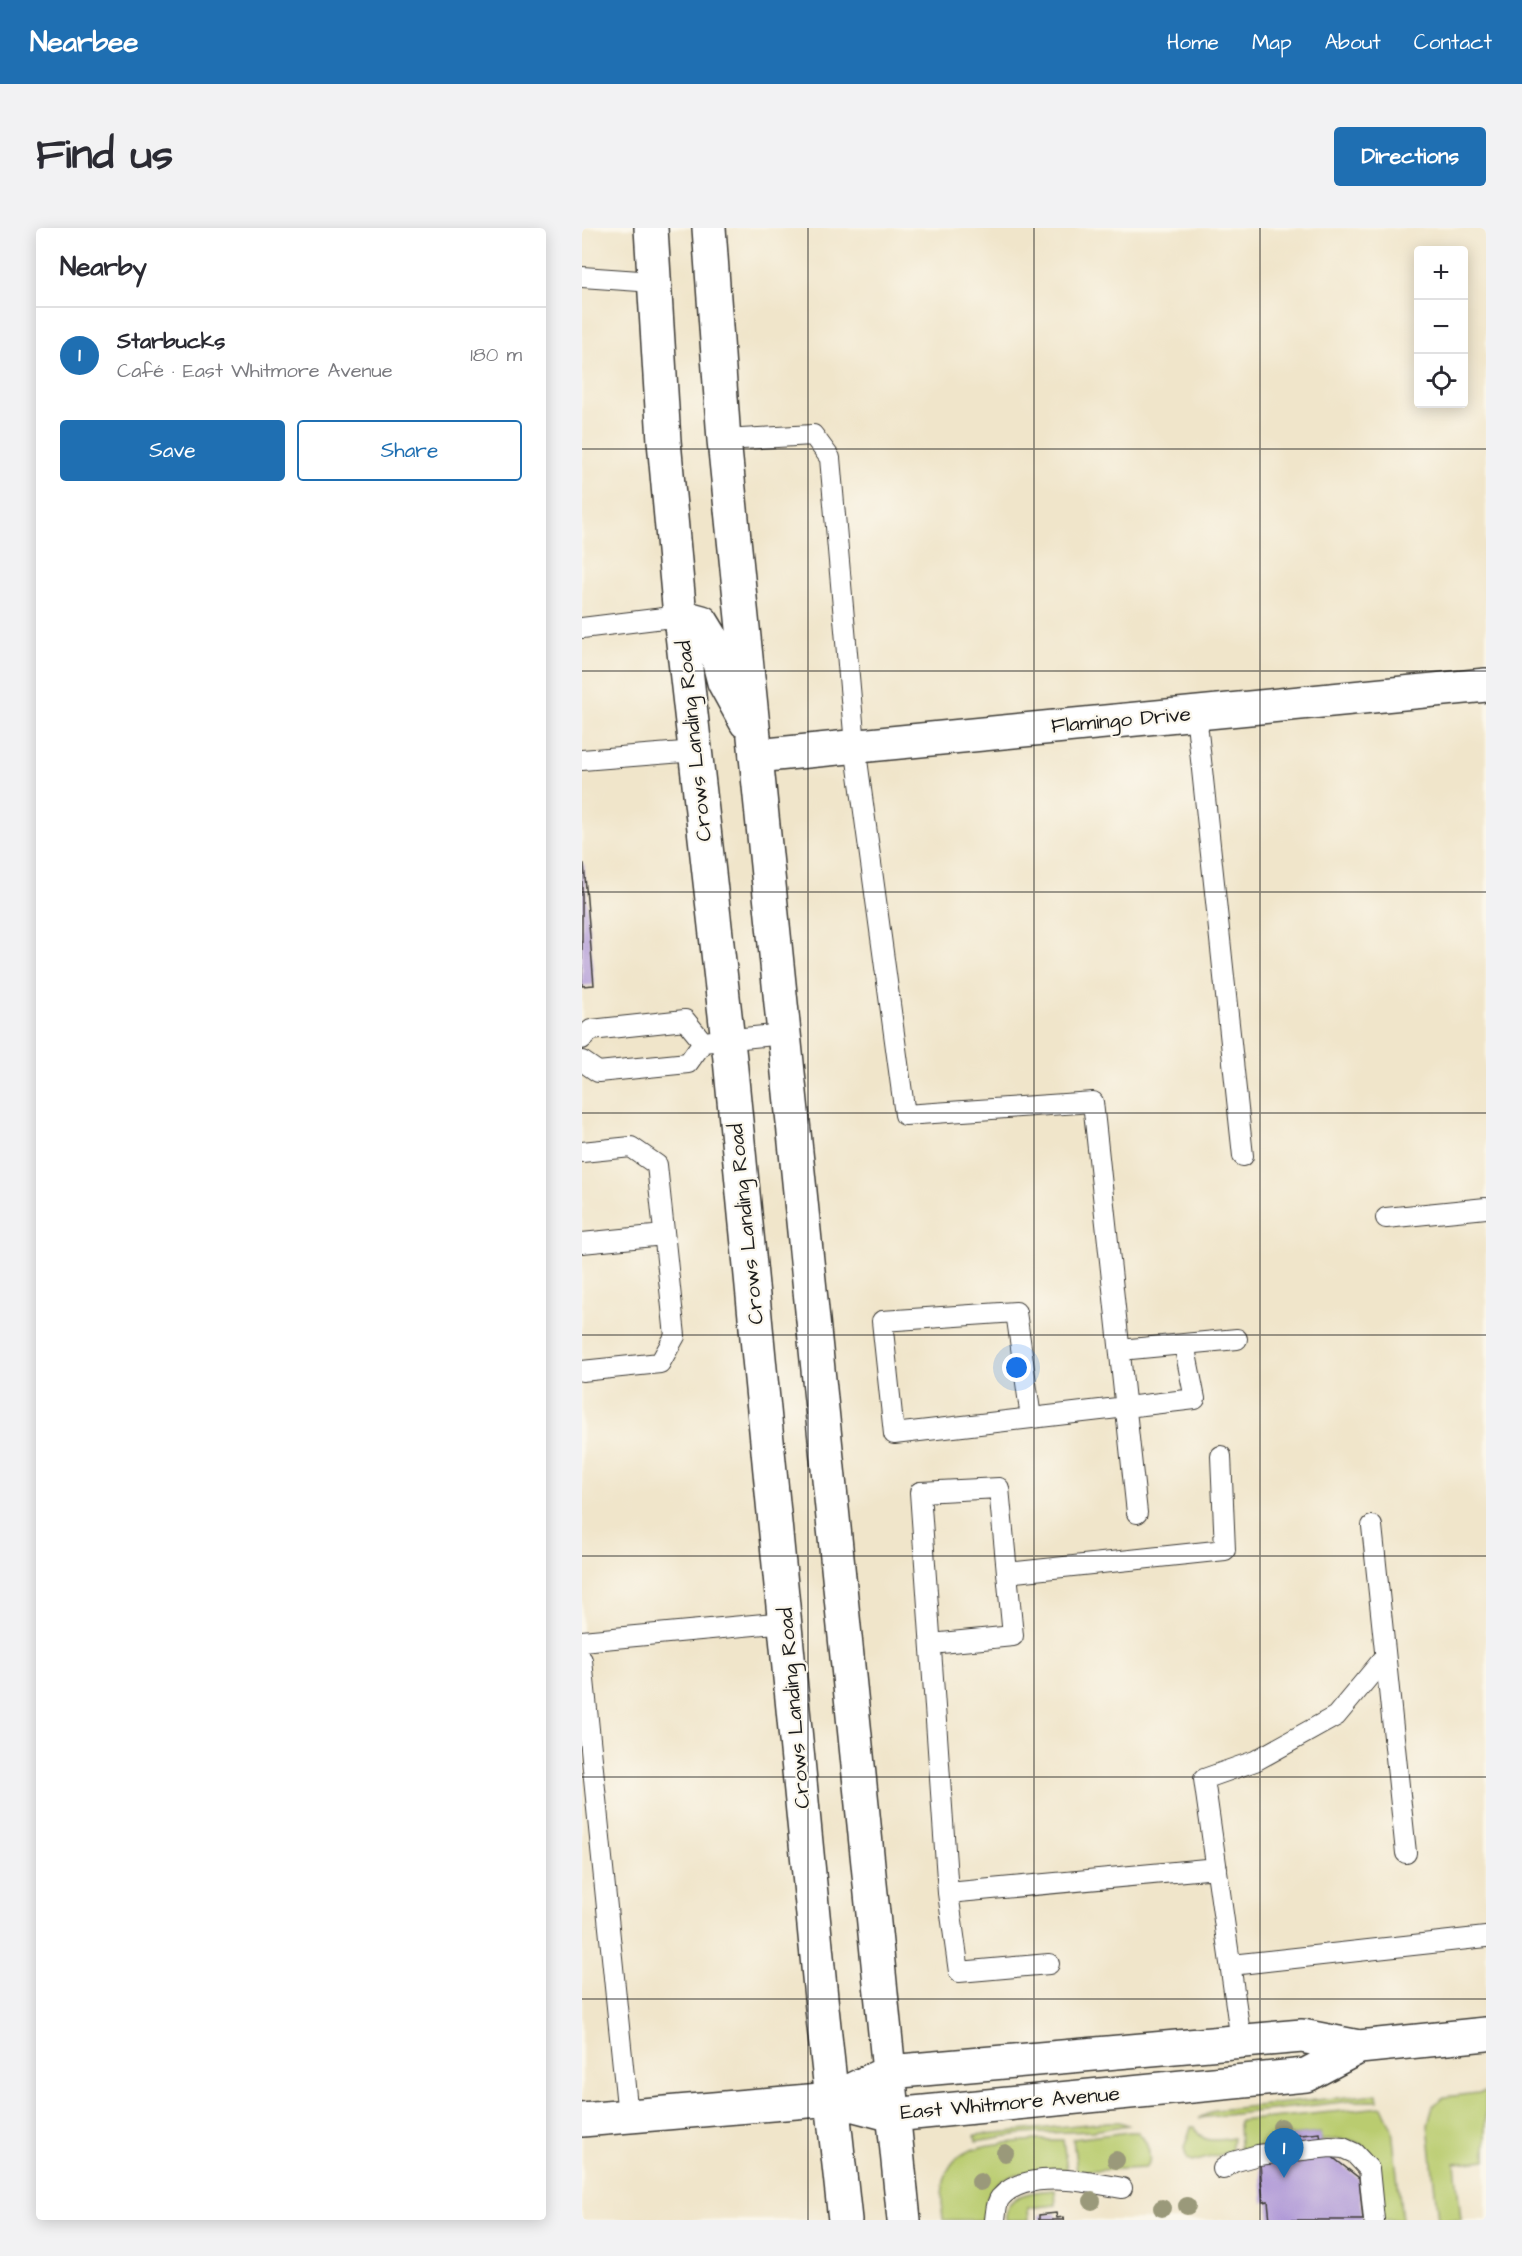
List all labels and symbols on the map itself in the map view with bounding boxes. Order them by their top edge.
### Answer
street label: Crows Landing Road [669,639,721,843]
street label: Flamingo Drive [1050,699,1192,743]
street label: Crows Landing Road [721,1122,773,1326]
your location [1002,1353,1031,1382]
street label: Crows Landing Road [771,1606,819,1810]
street label: East Whitmore Avenue [899,2079,1121,2127]
pin: 1 [1264,2128,1304,2178]

